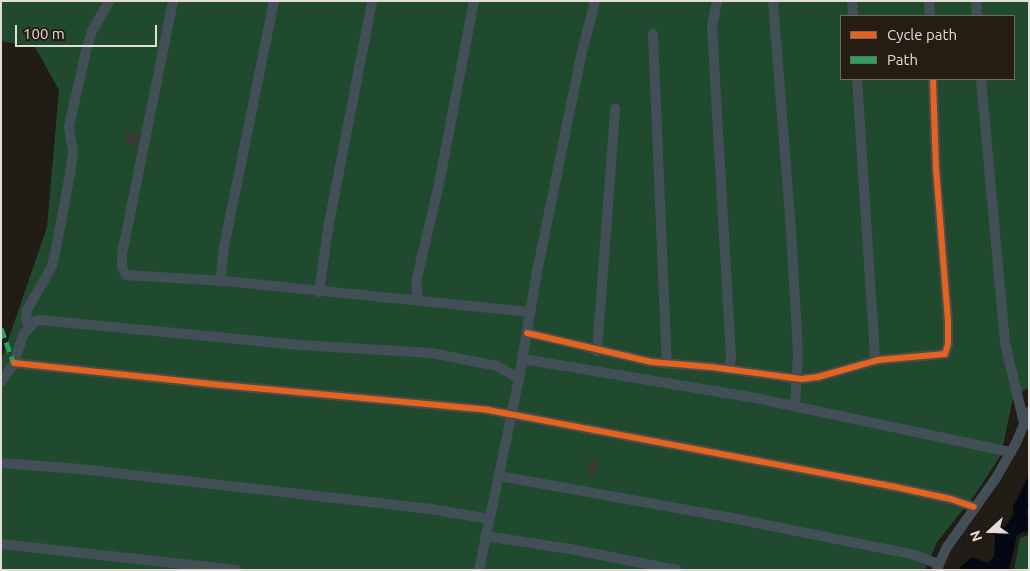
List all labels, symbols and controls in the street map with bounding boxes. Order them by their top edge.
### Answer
scale bar [18,15,160,47]
legend [840,15,1015,80]
text: 100 m [23,25,65,42]
text: Cycle path [887,26,957,43]
text: Path [887,51,918,68]
north arrow [965,506,1015,556]
text: N [967,528,985,544]

